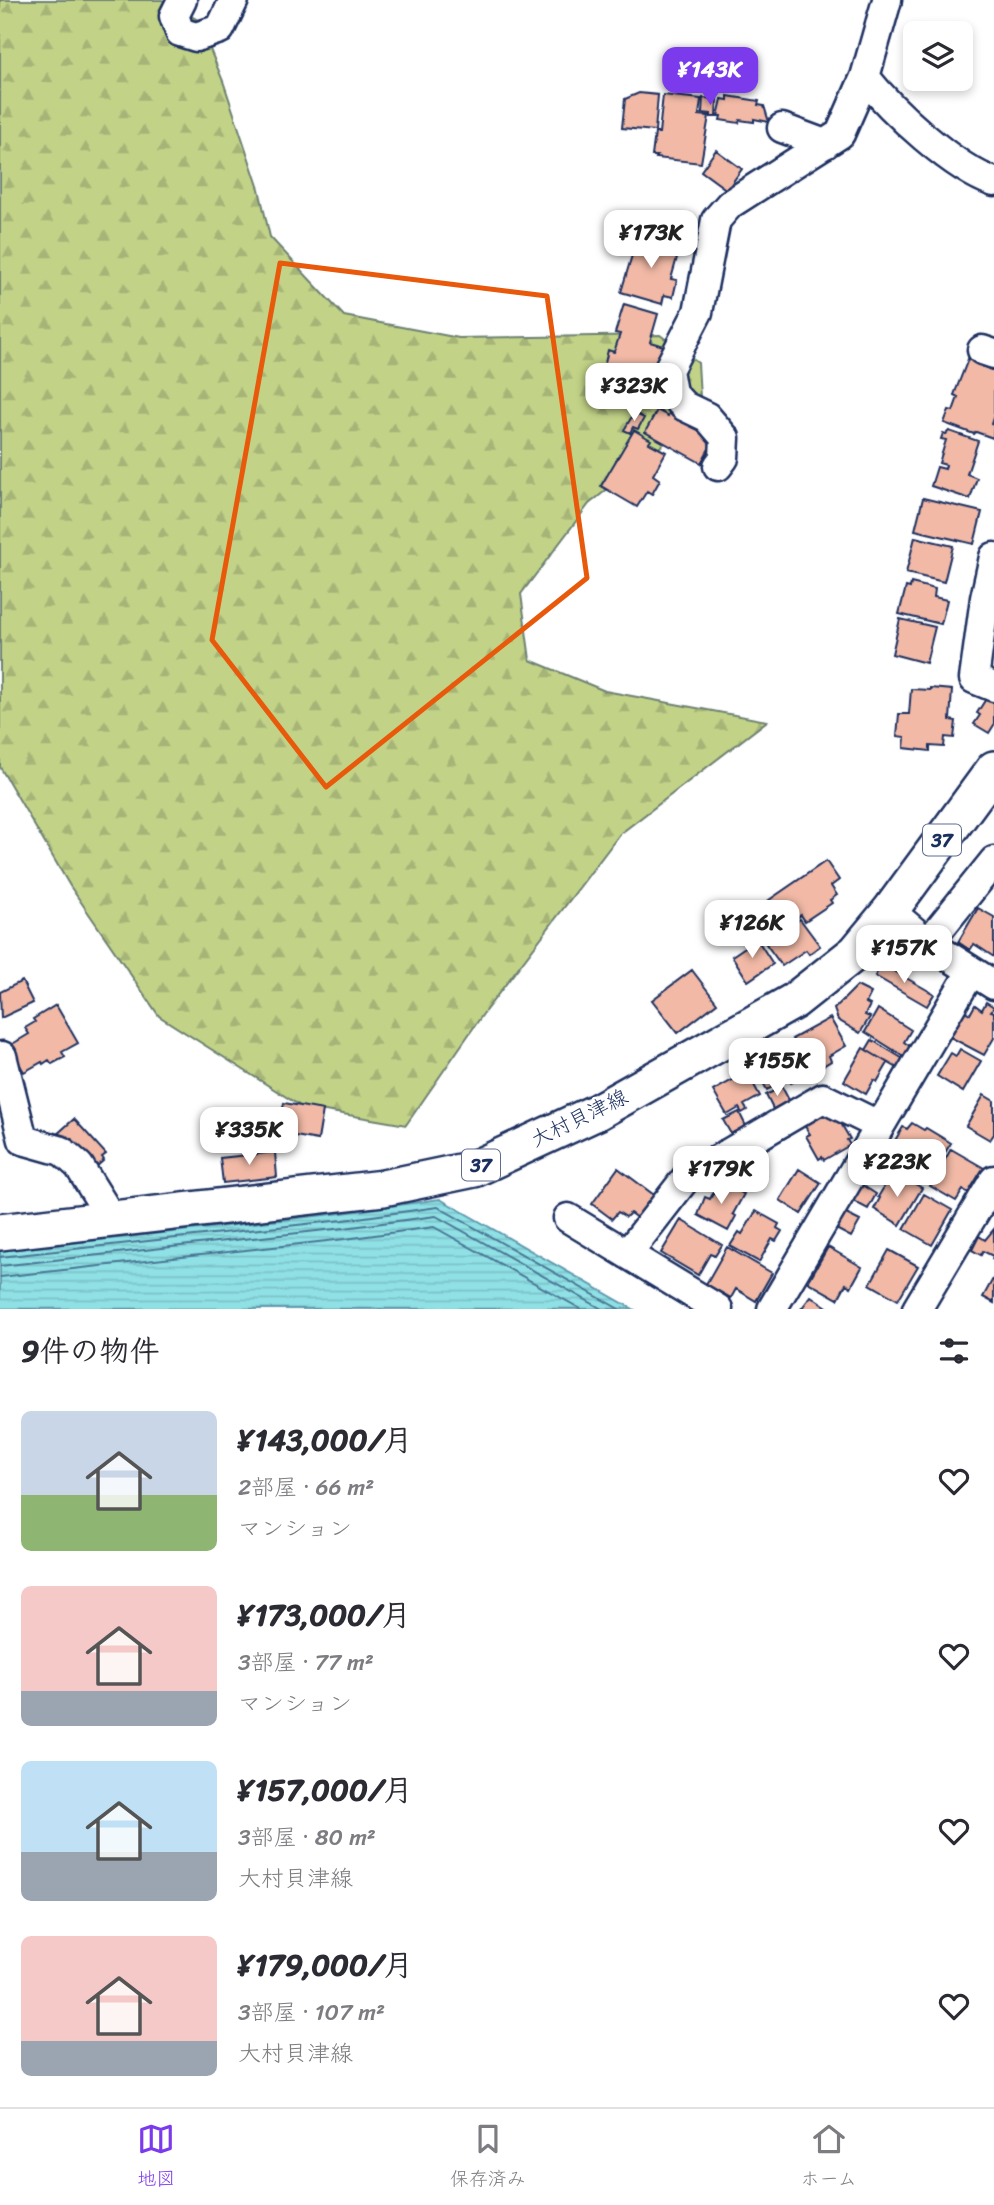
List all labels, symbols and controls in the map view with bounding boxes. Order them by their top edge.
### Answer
map controls [903,21,973,91]
button: layers [903,21,973,91]
pin: ¥143K [661,48,759,107]
text: ¥143K [678,49,742,90]
pin: ¥173K [602,210,700,270]
text: ¥173K [620,212,682,253]
pin: ¥323K [585,364,683,423]
text: ¥323K [601,365,667,406]
road number: 37 [923,824,961,856]
pin: ¥126K [703,900,801,960]
text: ¥126K [721,902,783,943]
pin: ¥157K [855,926,953,985]
text: ¥157K [872,927,936,968]
pin: ¥155K [728,1038,826,1098]
text: ¥155K [745,1040,809,1081]
street label: 大村貝津線 [523,1078,635,1158]
pin: ¥335K [200,1108,298,1167]
text: ¥335K [216,1109,282,1150]
pin: ¥223K [848,1140,946,1199]
text: ¥223K [864,1141,930,1182]
pin: ¥179K [672,1146,770,1206]
text: ¥179K [689,1148,753,1189]
road number: 37 [462,1149,500,1180]
text: 9件の物件 [21,1324,159,1378]
icon: filters [935,1332,973,1370]
text: ¥143,000/月 [238,1413,413,1467]
icon: home [77,1439,161,1523]
icon: heart [935,1462,973,1500]
text: 2部屋 · 66 m² [238,1467,374,1508]
text: マンション [238,1508,352,1549]
text: ¥173,000/月 [238,1588,411,1642]
icon: home [77,1614,161,1698]
icon: heart [935,1637,973,1675]
text: 3部屋 · 77 m² [238,1642,374,1683]
text: マンション [238,1683,352,1724]
text: ¥157,000/月 [238,1763,413,1817]
icon: home [77,1789,161,1873]
icon: heart [935,1812,973,1850]
text: 3部屋 · 80 m² [238,1817,376,1858]
text: 大村貝津線 [238,1858,353,1899]
text: ¥179,000/月 [238,1938,413,1992]
icon: home [77,1964,161,2048]
icon: heart [935,1987,973,2025]
text: 3部屋 · 107 m² [238,1992,385,2033]
text: 大村貝津線 [238,2033,353,2074]
tab: 地図 [137,2120,175,2195]
tab: 保存済み [450,2120,526,2195]
tab: ホーム [800,2120,857,2195]

